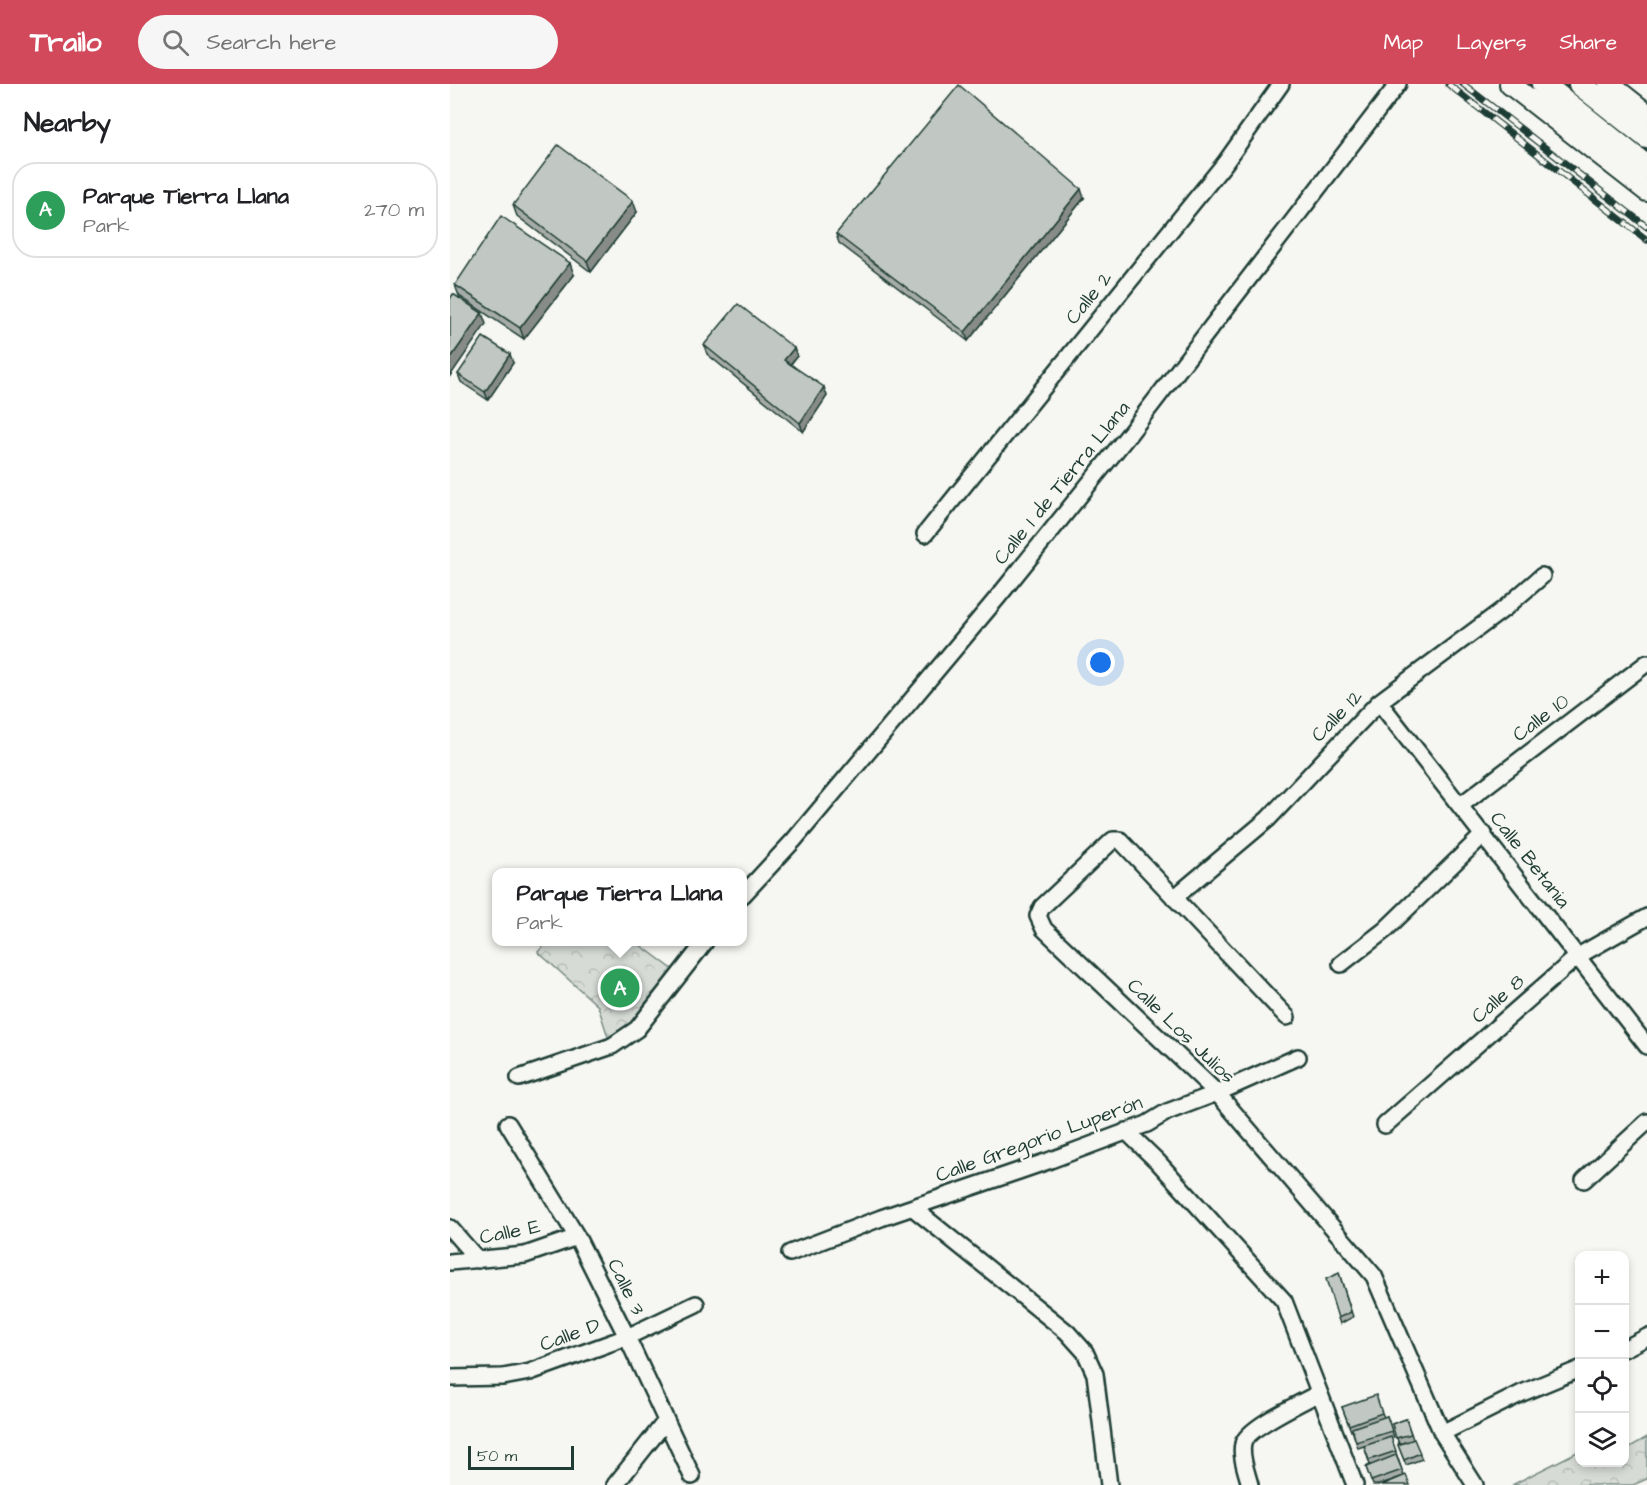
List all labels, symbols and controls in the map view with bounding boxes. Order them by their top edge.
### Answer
search box [138,15,558,69]
text: Trailo [30,23,102,62]
icon: search [159,26,192,59]
text: Search here [207,27,336,58]
text: Map [1383,28,1423,57]
text: Layers [1456,28,1526,57]
text: Share [1559,28,1617,57]
text: Nearby [24,105,111,141]
text: Parque Tierra Llana [83,181,289,212]
text: A [39,196,52,224]
text: 270 m [364,196,424,224]
text: Park [83,212,129,240]
street label: Calle 2 [1059,265,1119,330]
street label: Calle 1 de Tierra Llana [987,395,1137,571]
your location [1086,648,1115,677]
street label: Calle 12 [1305,683,1369,749]
street label: Calle 10 [1507,687,1576,749]
street label: Calle Betania [1483,806,1577,914]
popup [492,868,747,946]
text: Parque Tierra Llana [517,878,722,909]
text: Park [517,909,563,937]
pin: A [600,966,640,1010]
street label: Calle 8 [1465,968,1531,1030]
street label: Calle Los Julios [1121,972,1241,1090]
street label: Calle Gregorio Luperón [932,1089,1147,1190]
street label: Calle E [477,1212,543,1252]
map controls [1575,1251,1629,1467]
button: + [1575,1251,1629,1305]
street label: Calle 3 [600,1254,652,1320]
button: − [1575,1305,1629,1359]
street label: Calle D [536,1311,604,1359]
button: locate [1575,1359,1629,1413]
button: layers [1575,1413,1629,1467]
scale bar [468,1443,574,1470]
text: 50 m [477,1445,517,1467]

